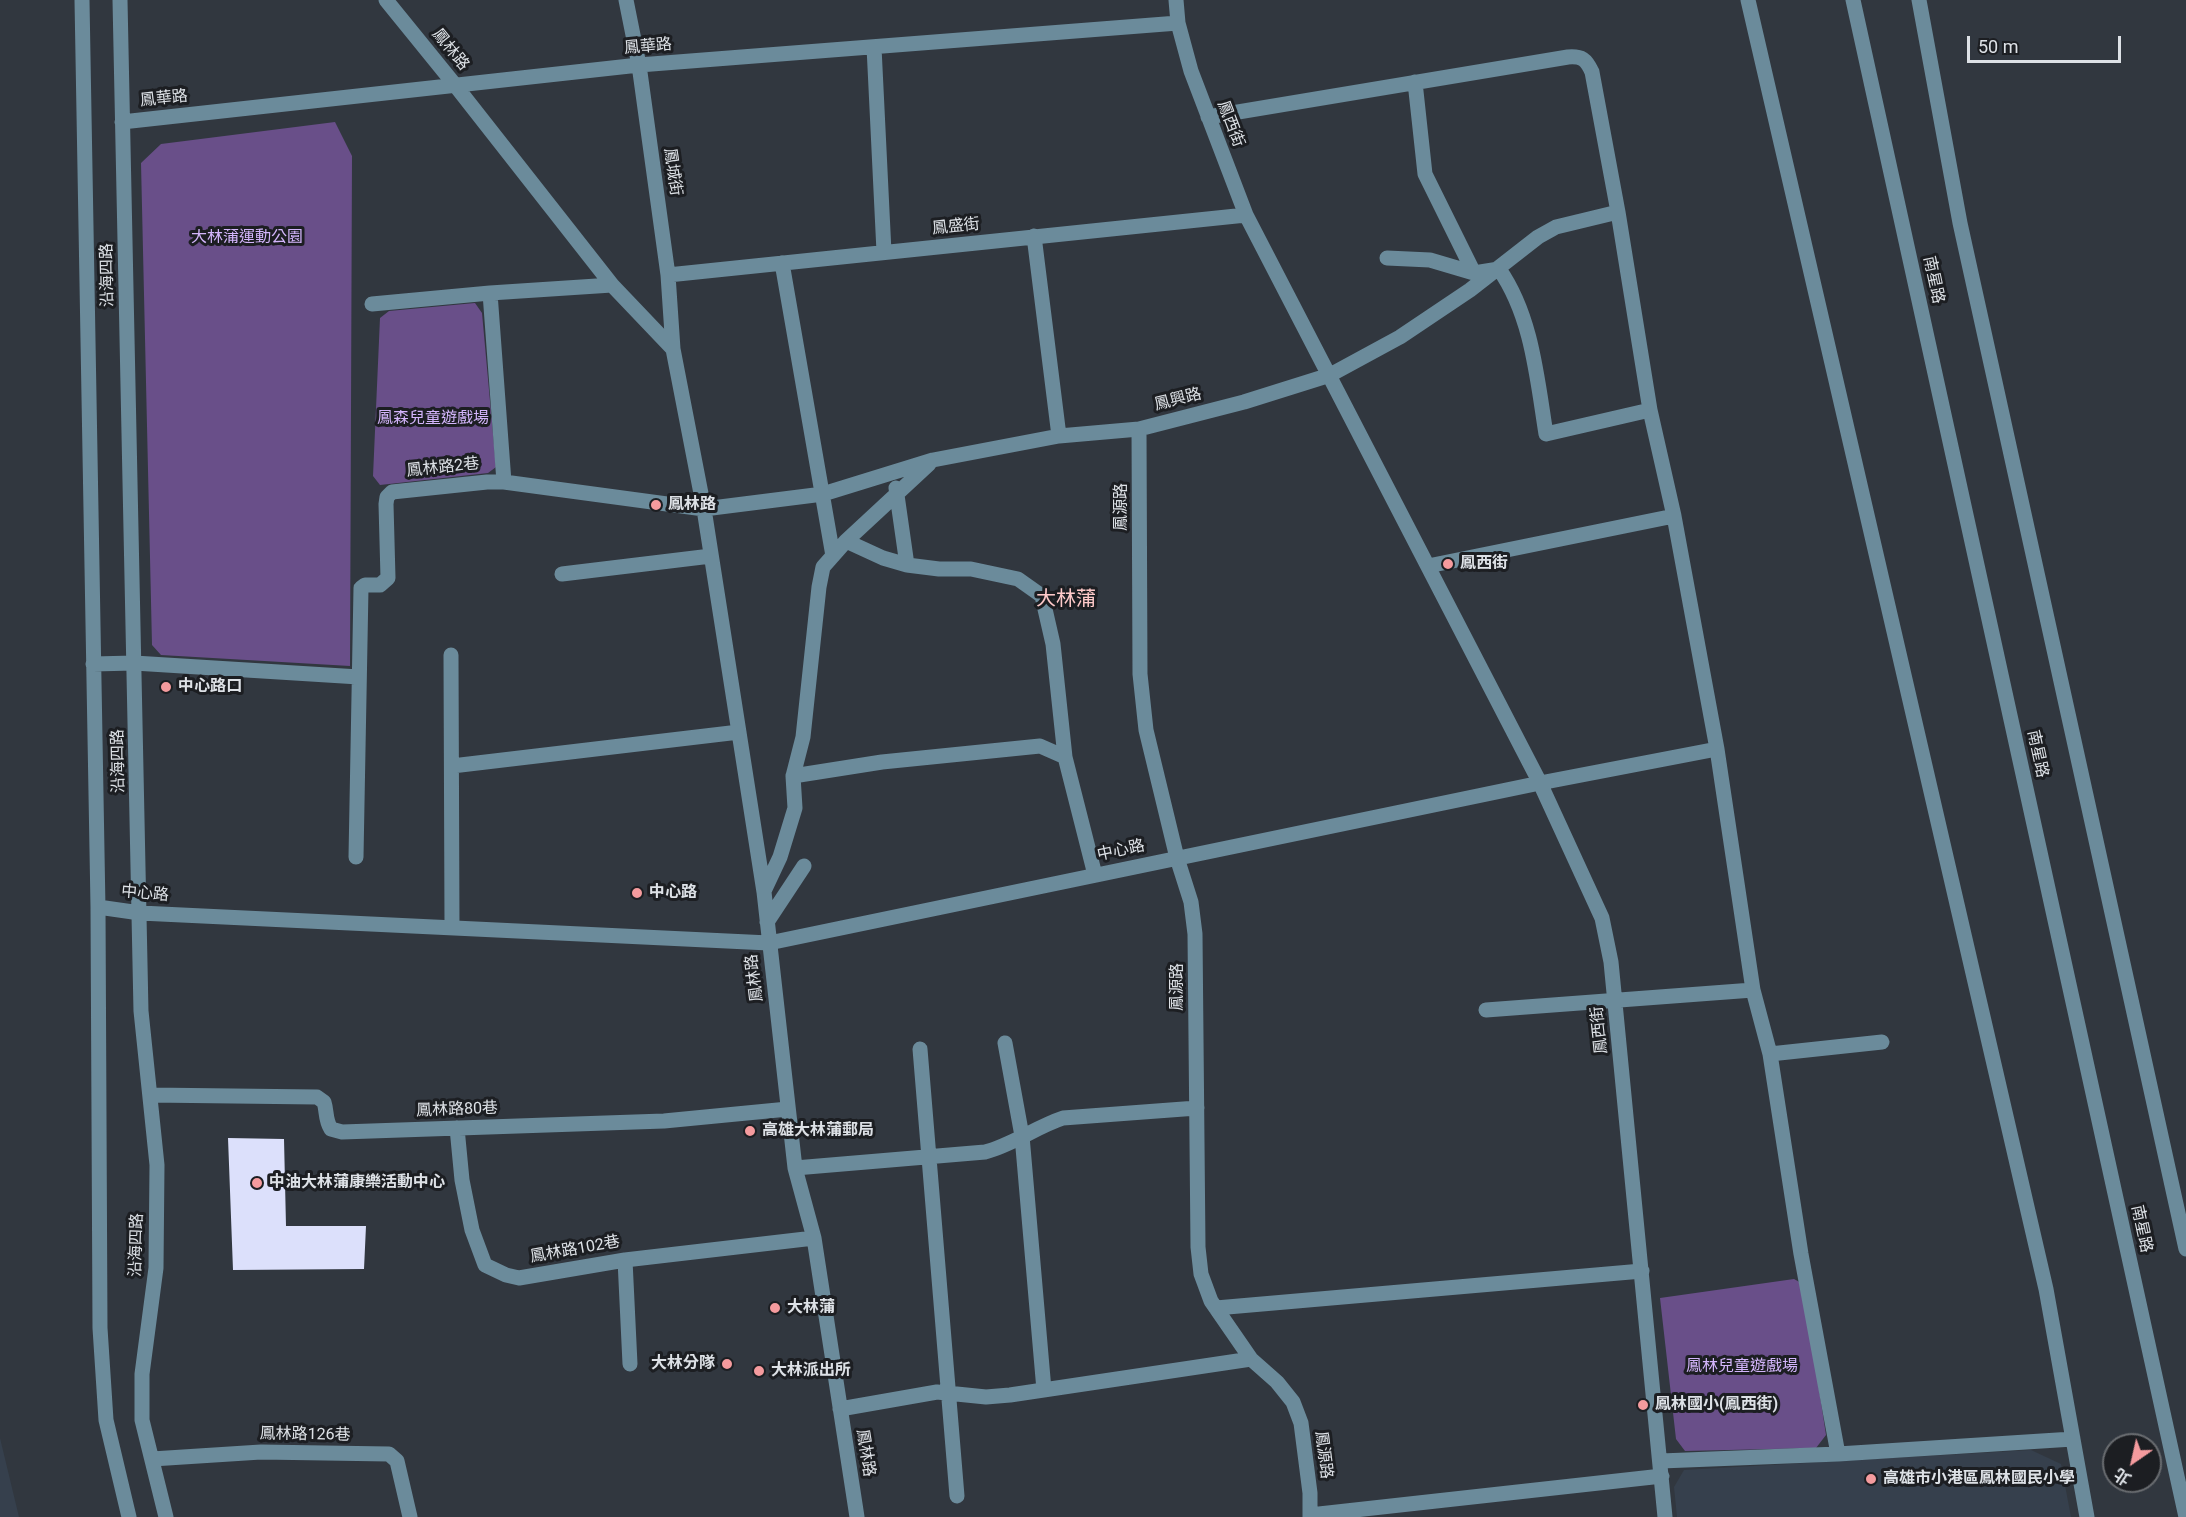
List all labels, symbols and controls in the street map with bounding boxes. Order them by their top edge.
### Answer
scale bar [1970,24,2124,62]
street label: 鳳林路 [427,25,473,75]
street label: 鳳華路 [623,35,673,59]
text: 50 m [1978,36,2018,57]
street label: 鳳華路 [139,87,189,111]
street label: 鳳西街 [1212,98,1248,150]
street label: 鳳城街 [659,147,685,197]
street label: 鳳盛街 [931,215,981,239]
park label: 大林蒲運動公園 [191,228,303,248]
street label: 沿海四路 [98,243,118,307]
street label: 南星路 [1919,255,1947,305]
street label: 鳳興路 [1152,385,1204,415]
park label: 鳳森兒童遊戲場 [377,409,489,429]
street label: 鳳林路2巷 [406,455,480,481]
street label: 鳳源路 [1112,483,1132,531]
place label: 鳳林路 [668,495,716,515]
marker: 鳳林路 [649,498,663,512]
place label: 鳳西街 [1460,554,1508,574]
marker: 鳳西街 [1441,557,1455,571]
district label: 大林蒲 [1036,588,1096,612]
place label: 中心路口 [178,677,242,697]
marker: 中心路口 [159,680,173,694]
street label: 沿海四路 [109,729,129,793]
street label: 南星路 [2023,729,2051,779]
street label: 中心路 [1096,837,1146,865]
street label: 中心路 [120,882,170,906]
place label: 中心路 [649,883,697,903]
marker: 中心路 [630,886,644,900]
street label: 鳳林路 [743,953,767,1003]
street label: 鳳源路 [1168,963,1188,1011]
street label: 鳳西街 [1588,1005,1612,1055]
street label: 鳳林路80巷 [416,1099,498,1121]
place label: 高雄大林蒲郵局 [762,1121,874,1141]
marker: 高雄大林蒲郵局 [743,1124,757,1138]
place label: 中油大林蒲康樂活動中心 [269,1173,445,1193]
marker: 中油大林蒲康樂活動中心 [250,1176,264,1190]
street label: 南星路 [2127,1204,2155,1254]
street label: 沿海四路 [126,1213,148,1277]
street label: 鳳林路102巷 [529,1233,621,1267]
place label: 大林蒲 [787,1298,835,1318]
marker: 大林蒲 [768,1301,782,1315]
place label: 大林分隊 [651,1354,715,1374]
marker: 大林分隊 [720,1357,734,1371]
park label: 鳳林兒童遊戲場 [1686,1357,1798,1377]
place label: 大林派出所 [771,1361,851,1381]
marker: 大林派出所 [752,1364,766,1378]
place label: 鳳林國小(鳳西街) [1655,1395,1778,1415]
marker: 鳳林國小(鳳西街) [1636,1398,1650,1412]
street label: 鳳林路126巷 [259,1425,351,1445]
street label: 鳳林路 [852,1428,878,1478]
street label: 鳳源路 [1311,1430,1335,1480]
north arrow [2102,1433,2162,1493]
text: 北 [2111,1464,2135,1489]
place label: 高雄市小港區鳳林國民小學 [1883,1469,2075,1489]
marker: 高雄市小港區鳳林國民小學 [1864,1472,1878,1486]

